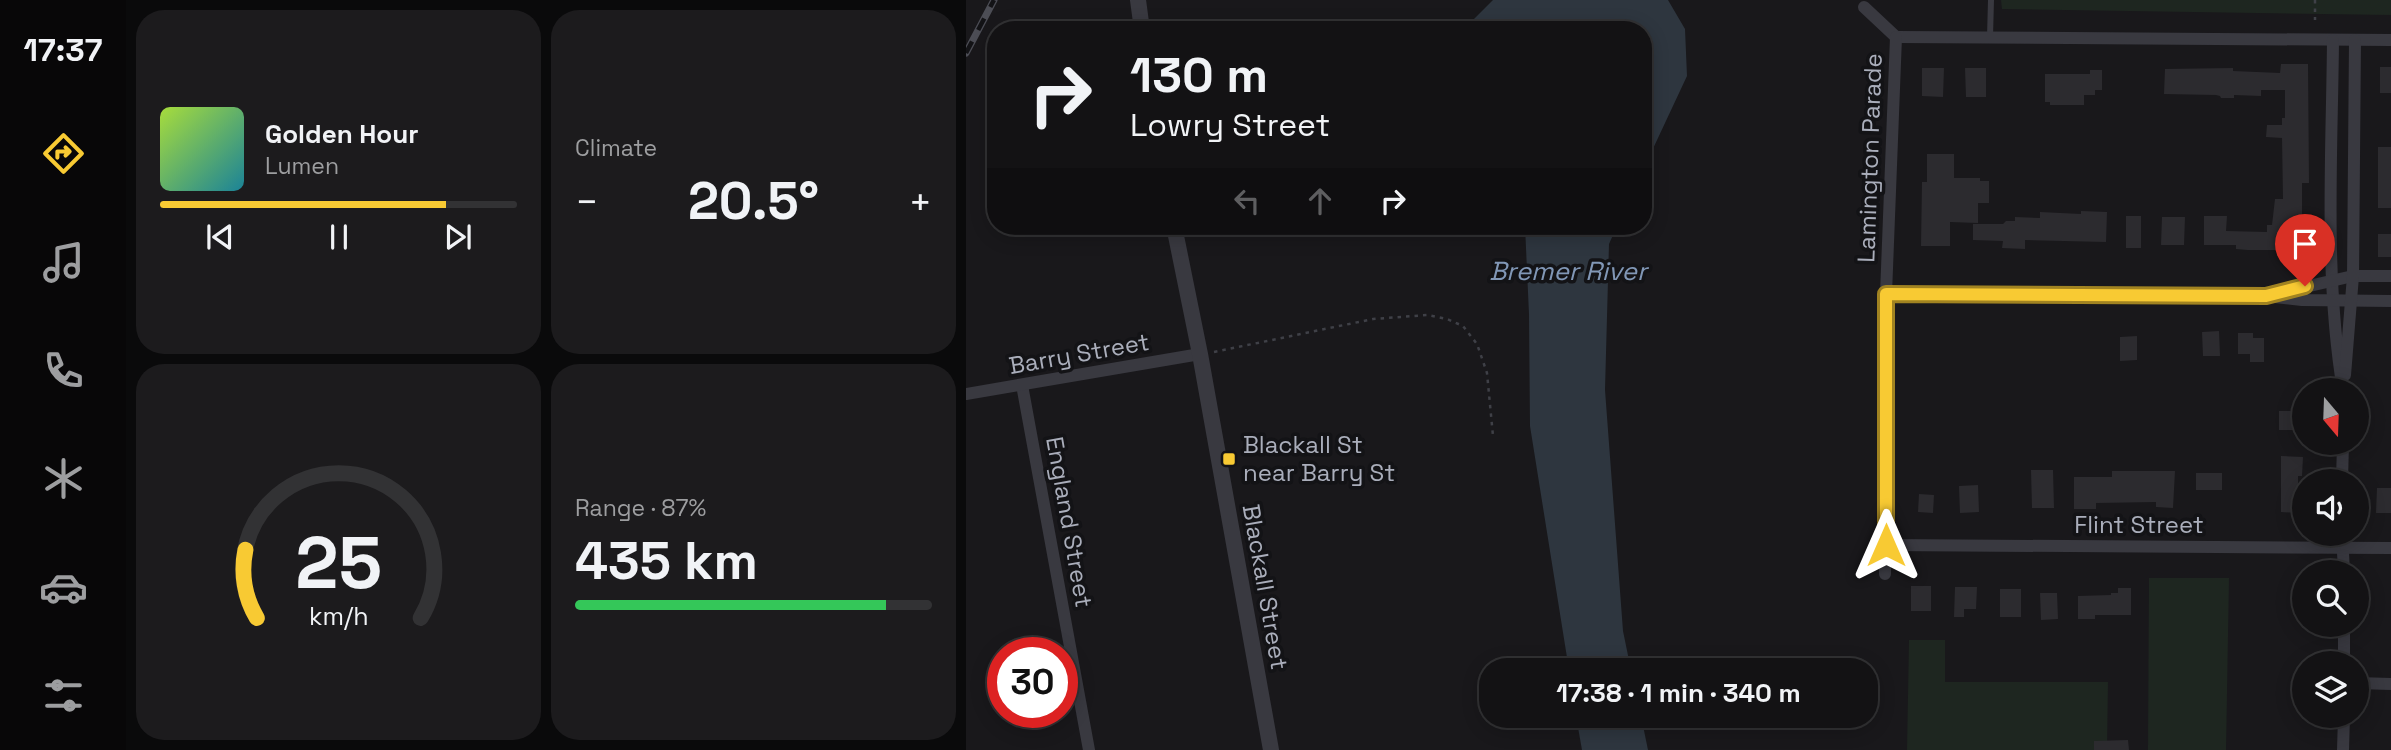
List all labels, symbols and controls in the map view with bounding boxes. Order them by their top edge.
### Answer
text: 17:37 [24,30,102,70]
text: 130 m [1130,44,1268,106]
icon: right [1015,49,1106,140]
street label: Lamington Parade [1850,53,1889,263]
text: Lowry Street [1130,105,1330,145]
text: Golden Hour [265,117,419,151]
icon: directions [39,129,88,178]
text: Climate [575,133,657,163]
text: Lumen [265,151,339,181]
text: 20.5° [688,168,819,234]
text: − [575,178,599,226]
text: + [908,178,932,226]
icon: left [1228,182,1266,220]
icon: ahead [1301,182,1339,220]
icon: right [1374,182,1412,220]
pin [2275,214,2335,286]
icon: previous [201,218,239,256]
icon: pause [320,218,358,256]
icon: next [439,218,477,256]
icon: arrive [2286,225,2324,263]
icon: music [39,238,88,287]
water label: Bremer River [1489,254,1650,288]
street label: Barry Street [1006,326,1152,381]
icon: phone [39,346,88,395]
north arrow [2292,378,2370,455]
map controls [2292,378,2369,728]
place label: Blackall St near Barry St [1243,429,1395,488]
street label: England Street [1039,434,1100,610]
marker: Blackall St near Barry St [1221,451,1237,467]
icon: climate [39,454,88,503]
button: sound [2292,469,2369,546]
text: Range · 87% [575,493,706,523]
street label: Blackall Street [1236,502,1295,672]
position arrow [1849,508,1923,582]
street label: Flint Street [2074,509,2204,540]
text: 25 [295,516,382,609]
text: 435 km [575,528,758,594]
button: search [2292,560,2369,637]
icon: car [39,563,88,612]
text: km/h [309,600,368,632]
speed limit sign: 30 [987,637,1078,728]
button: layers [2292,651,2369,728]
icon: filters [39,671,88,720]
text: 17:38 · 1 min · 340 m [1556,676,1801,710]

